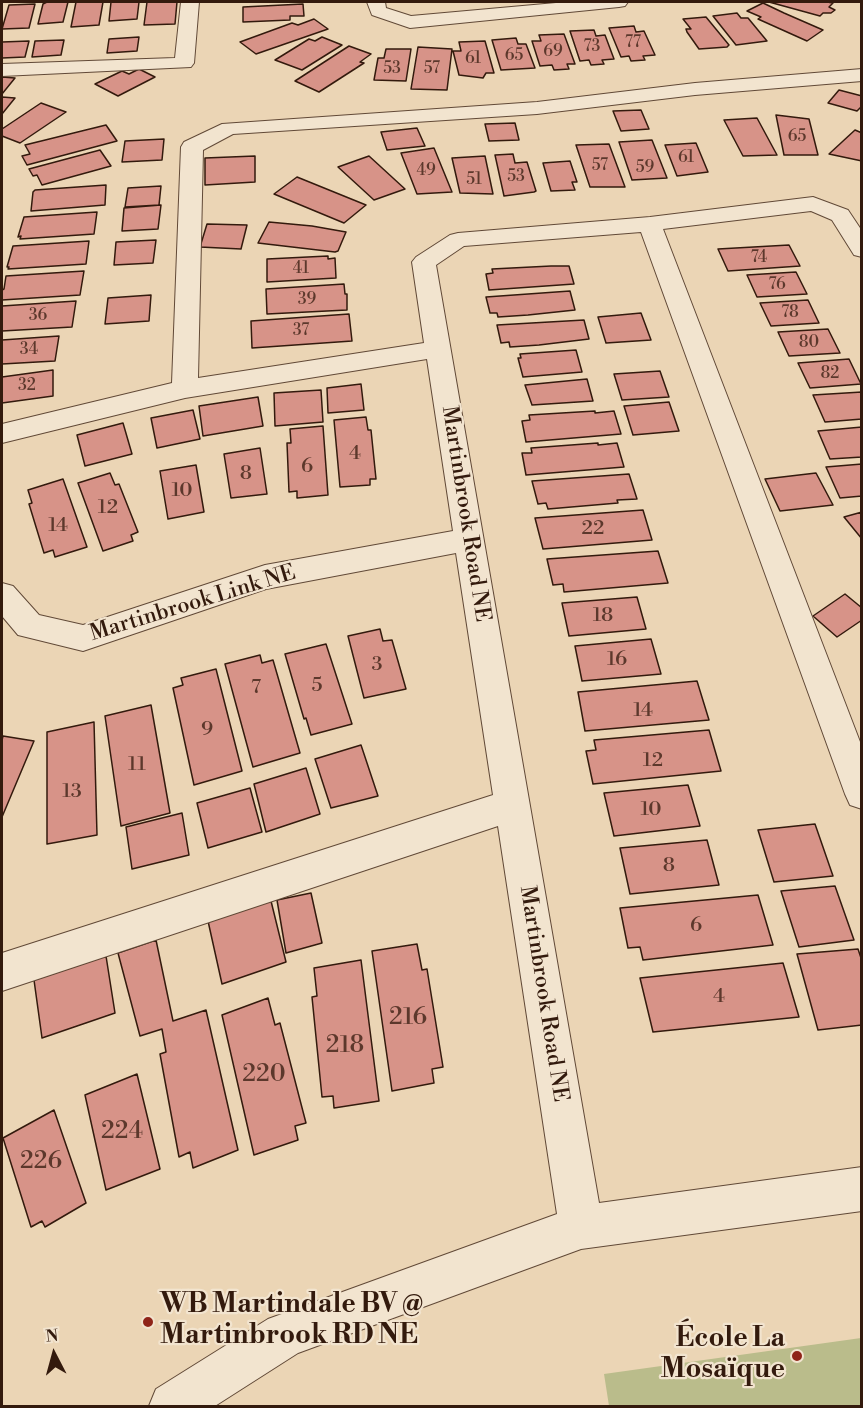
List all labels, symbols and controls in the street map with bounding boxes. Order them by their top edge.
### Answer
house number: 77 [625,33,641,53]
house number: 73 [584,37,600,57]
house number: 69 [543,42,563,62]
house number: 65 [505,46,523,66]
house number: 61 [465,49,481,69]
house number: 53 [383,59,401,79]
house number: 57 [424,59,440,79]
house number: 65 [788,127,806,147]
house number: 61 [678,148,694,168]
house number: 57 [592,156,608,176]
house number: 59 [636,158,654,178]
house number: 49 [416,161,436,181]
house number: 53 [507,167,525,187]
house number: 51 [466,170,482,190]
house number: 74 [751,248,767,268]
house number: 41 [293,259,309,279]
house number: 76 [768,275,786,295]
house number: 39 [298,290,316,310]
house number: 78 [781,303,799,323]
house number: 36 [29,306,47,326]
house number: 37 [293,321,309,341]
house number: 80 [799,333,819,353]
house number: 34 [20,340,38,360]
house number: 82 [821,364,839,384]
house number: 32 [18,376,36,396]
street label: Martinbrook Road NE [435,404,495,624]
house number: 4 [349,442,361,466]
house number: 6 [301,455,313,479]
house number: 8 [240,462,252,486]
house number: 10 [171,479,193,503]
house number: 12 [98,496,118,520]
house number: 14 [48,514,68,538]
house number: 22 [582,517,604,541]
street label: Martinbrook Link NE [87,560,299,648]
house number: 18 [593,604,613,628]
house number: 16 [607,648,627,672]
house number: 3 [371,653,383,677]
house number: 5 [311,674,323,698]
house number: 7 [251,676,261,700]
house number: 14 [633,699,653,723]
house number: 9 [201,718,213,742]
house number: 12 [643,749,663,773]
house number: 11 [128,753,146,777]
house number: 13 [62,780,82,804]
house number: 10 [640,798,662,822]
house number: 8 [663,854,675,878]
street label: Martinbrook Road NE [513,884,573,1104]
house number: 6 [690,914,702,938]
house number: 4 [713,985,725,1009]
house number: 216 [389,1004,427,1032]
house number: 218 [326,1032,364,1060]
house number: 220 [242,1061,286,1089]
house number: 224 [101,1118,143,1146]
house number: 226 [20,1148,62,1176]
place label: WB Martindale BV @ Martinbrook RD NE [160,1290,424,1353]
marker: WB Martindale BV @ Martinbrook RD NE [141,1315,155,1329]
north arrow [24,1324,84,1384]
place label: École La Mosaïque [660,1324,785,1387]
text: N [45,1325,59,1347]
marker: École La Mosaïque [790,1349,804,1363]

